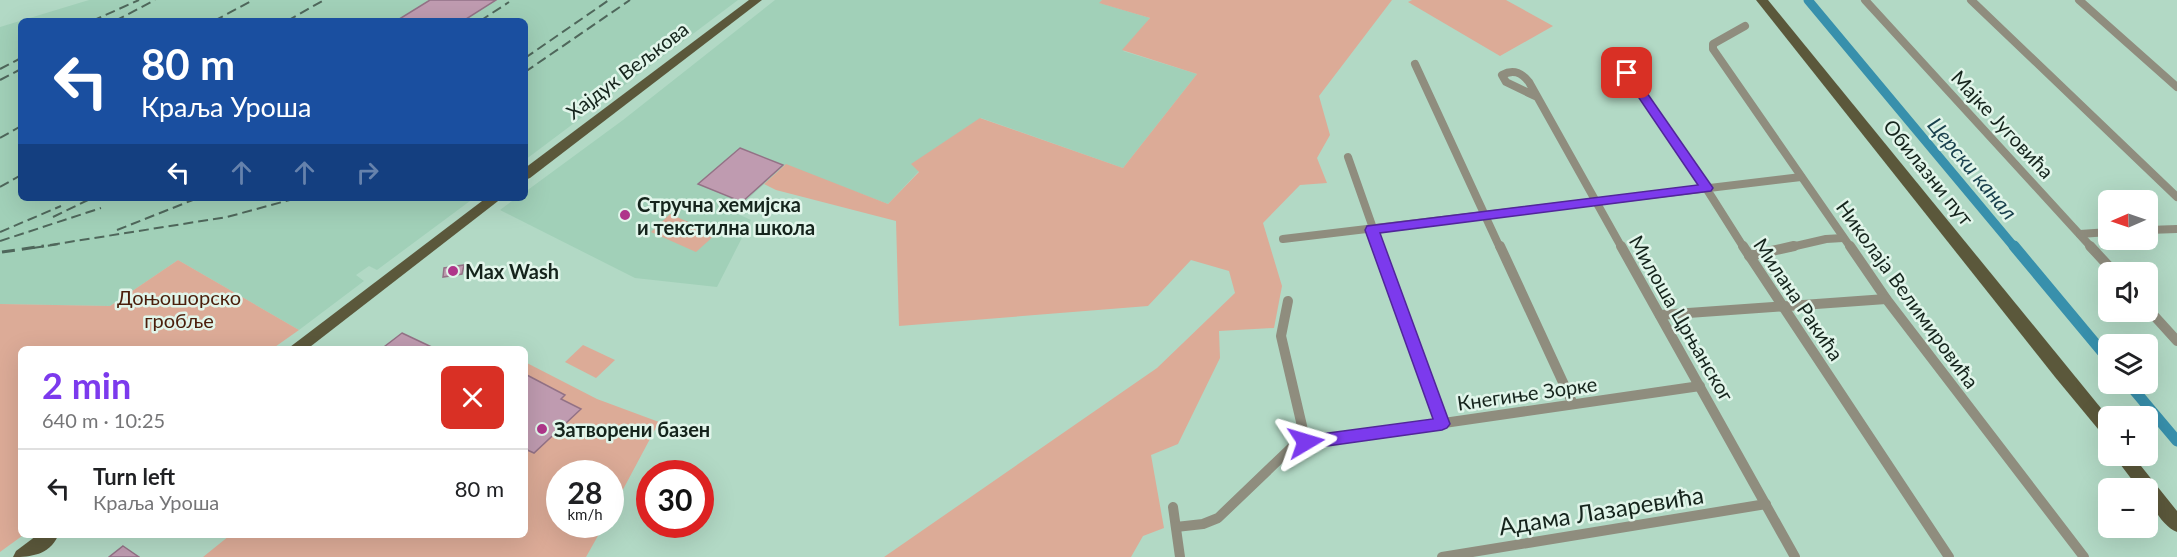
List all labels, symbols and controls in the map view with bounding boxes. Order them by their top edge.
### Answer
street label: Хајдук Вељкова [561,16,693,124]
text: 80 m [141,39,235,89]
icon: left [42,42,120,120]
pin [1601,47,1652,98]
icon: arrive [1610,56,1643,89]
street label: Мајке Југовића [1947,65,2059,183]
text: Краља Уроша [141,90,312,123]
water label: Церски канал [1923,112,2023,224]
street label: Обилазни пут [1879,114,1979,230]
icon: left [162,156,195,189]
icon: ahead [225,156,258,189]
icon: ahead [288,156,321,189]
icon: right [351,156,384,189]
north arrow [2098,190,2158,250]
map controls [2098,190,2158,538]
place label: Стручна хемијска и текстилна школа [637,192,815,239]
street label: Николаја Велимировића [1832,195,1984,393]
marker: Стручна хемијска и текстилна школа [618,208,632,222]
street label: Милоша Црњанског [1625,231,1739,405]
street label: Милана Ракића [1749,233,1849,365]
place label: Max Wash [465,259,559,283]
button: sound [2098,262,2158,322]
marker: Max Wash [446,264,460,278]
park label: Доњошорско гробље [117,285,241,332]
button: layers [2098,334,2158,394]
text: 2 min [42,363,131,407]
button: close [441,366,504,429]
street label: Кнегиње Зорке [1455,371,1599,415]
button: + [2098,406,2158,466]
text: 640 m · 10:25 [42,408,165,432]
position arrow [1274,410,1338,474]
place label: Затворени базен [554,417,710,441]
marker: Затворени базен [535,422,549,436]
speed limit sign: 30 [636,460,714,538]
text: Turn left [93,463,175,490]
icon: left [42,472,75,505]
text: 28 [568,474,602,510]
text: 80 m [455,475,504,502]
button: − [2098,478,2158,538]
street label: Адама Лазаревића [1496,479,1706,541]
text: Краља Уроша [93,490,219,514]
text: km/h [567,505,603,523]

